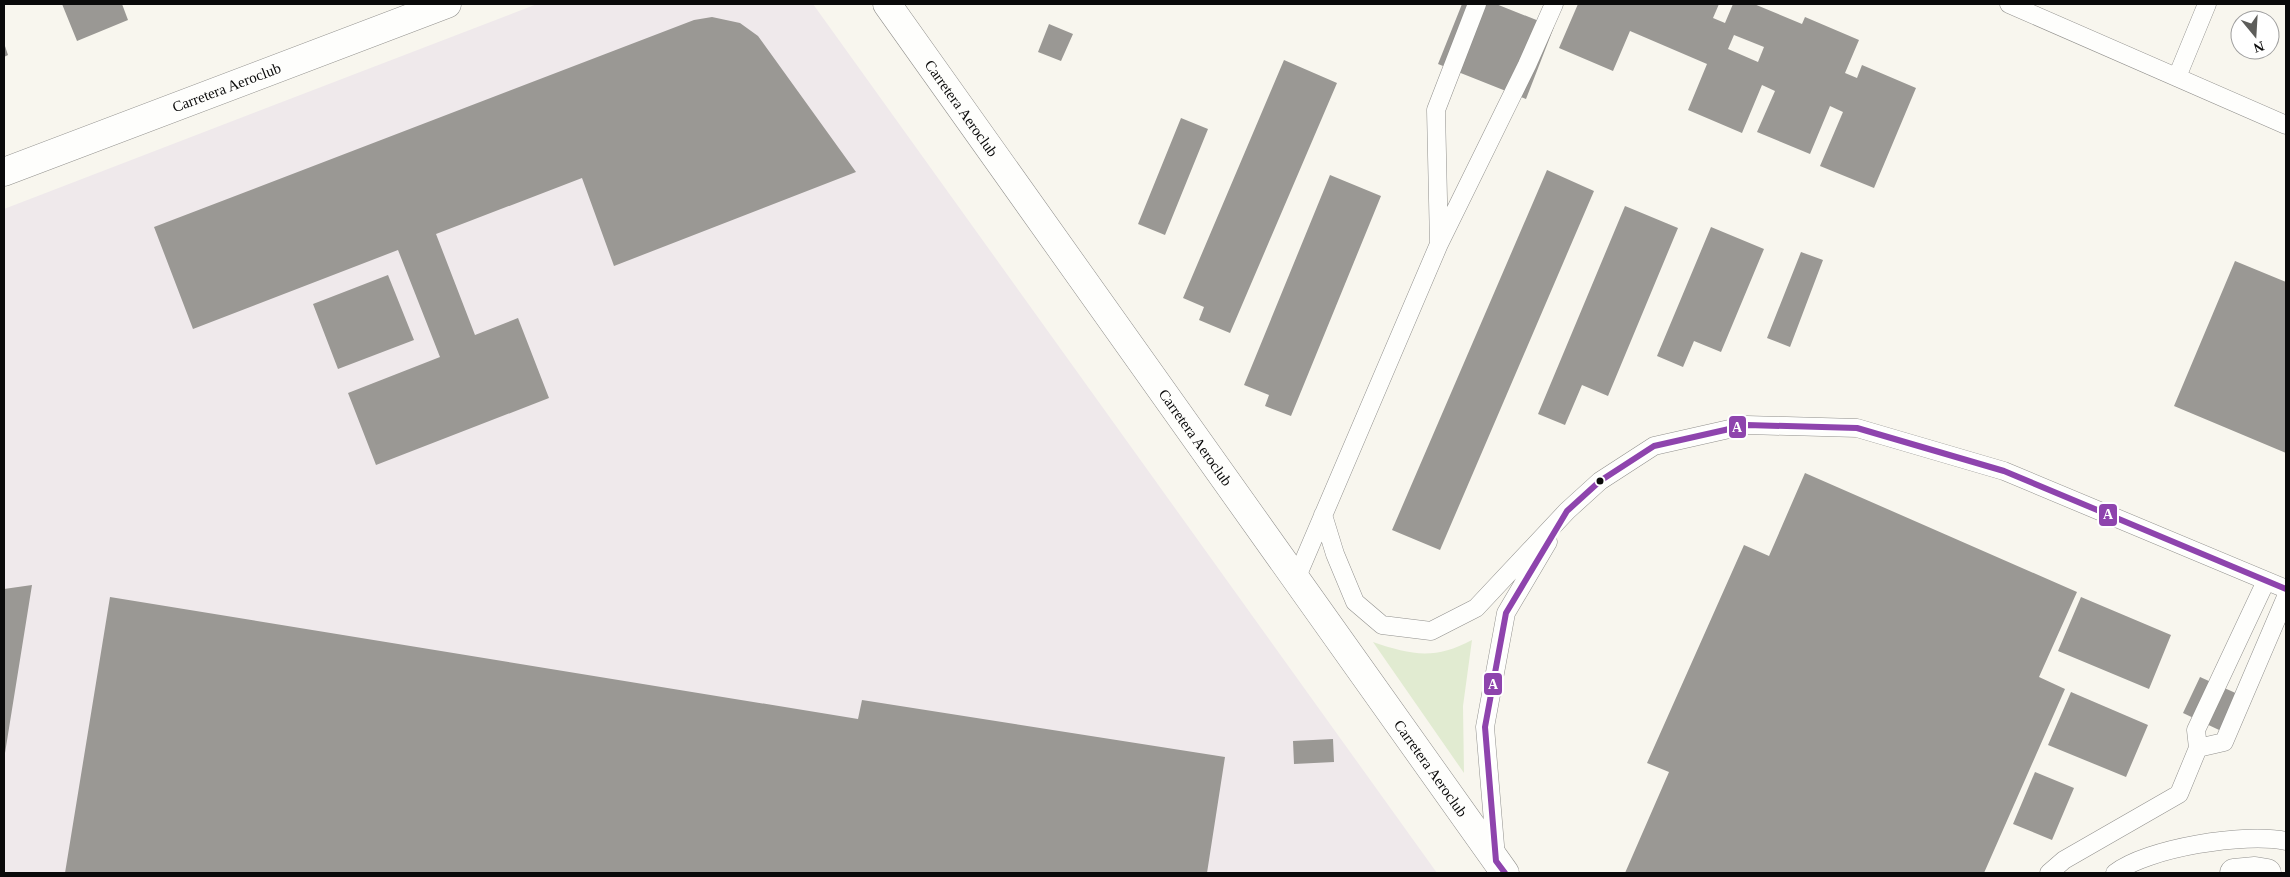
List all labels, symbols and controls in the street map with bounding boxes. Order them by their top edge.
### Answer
north arrow [2230,10,2280,60]
text: N [2252,38,2266,56]
street label: Carretera Aeroclub [921,57,1001,160]
street label: Carretera Aeroclub [170,60,283,115]
street label: Carretera Aeroclub [1156,386,1235,489]
line badge: A [1728,415,1747,439]
text: A [1732,420,1743,435]
unlabelled marker [1595,476,1605,486]
line badge: A [2098,503,2118,527]
text: A [2103,507,2114,522]
line badge: A [1483,672,1503,696]
text: A [1488,677,1499,692]
street label: Carretera Aeroclub [1391,717,1470,820]

